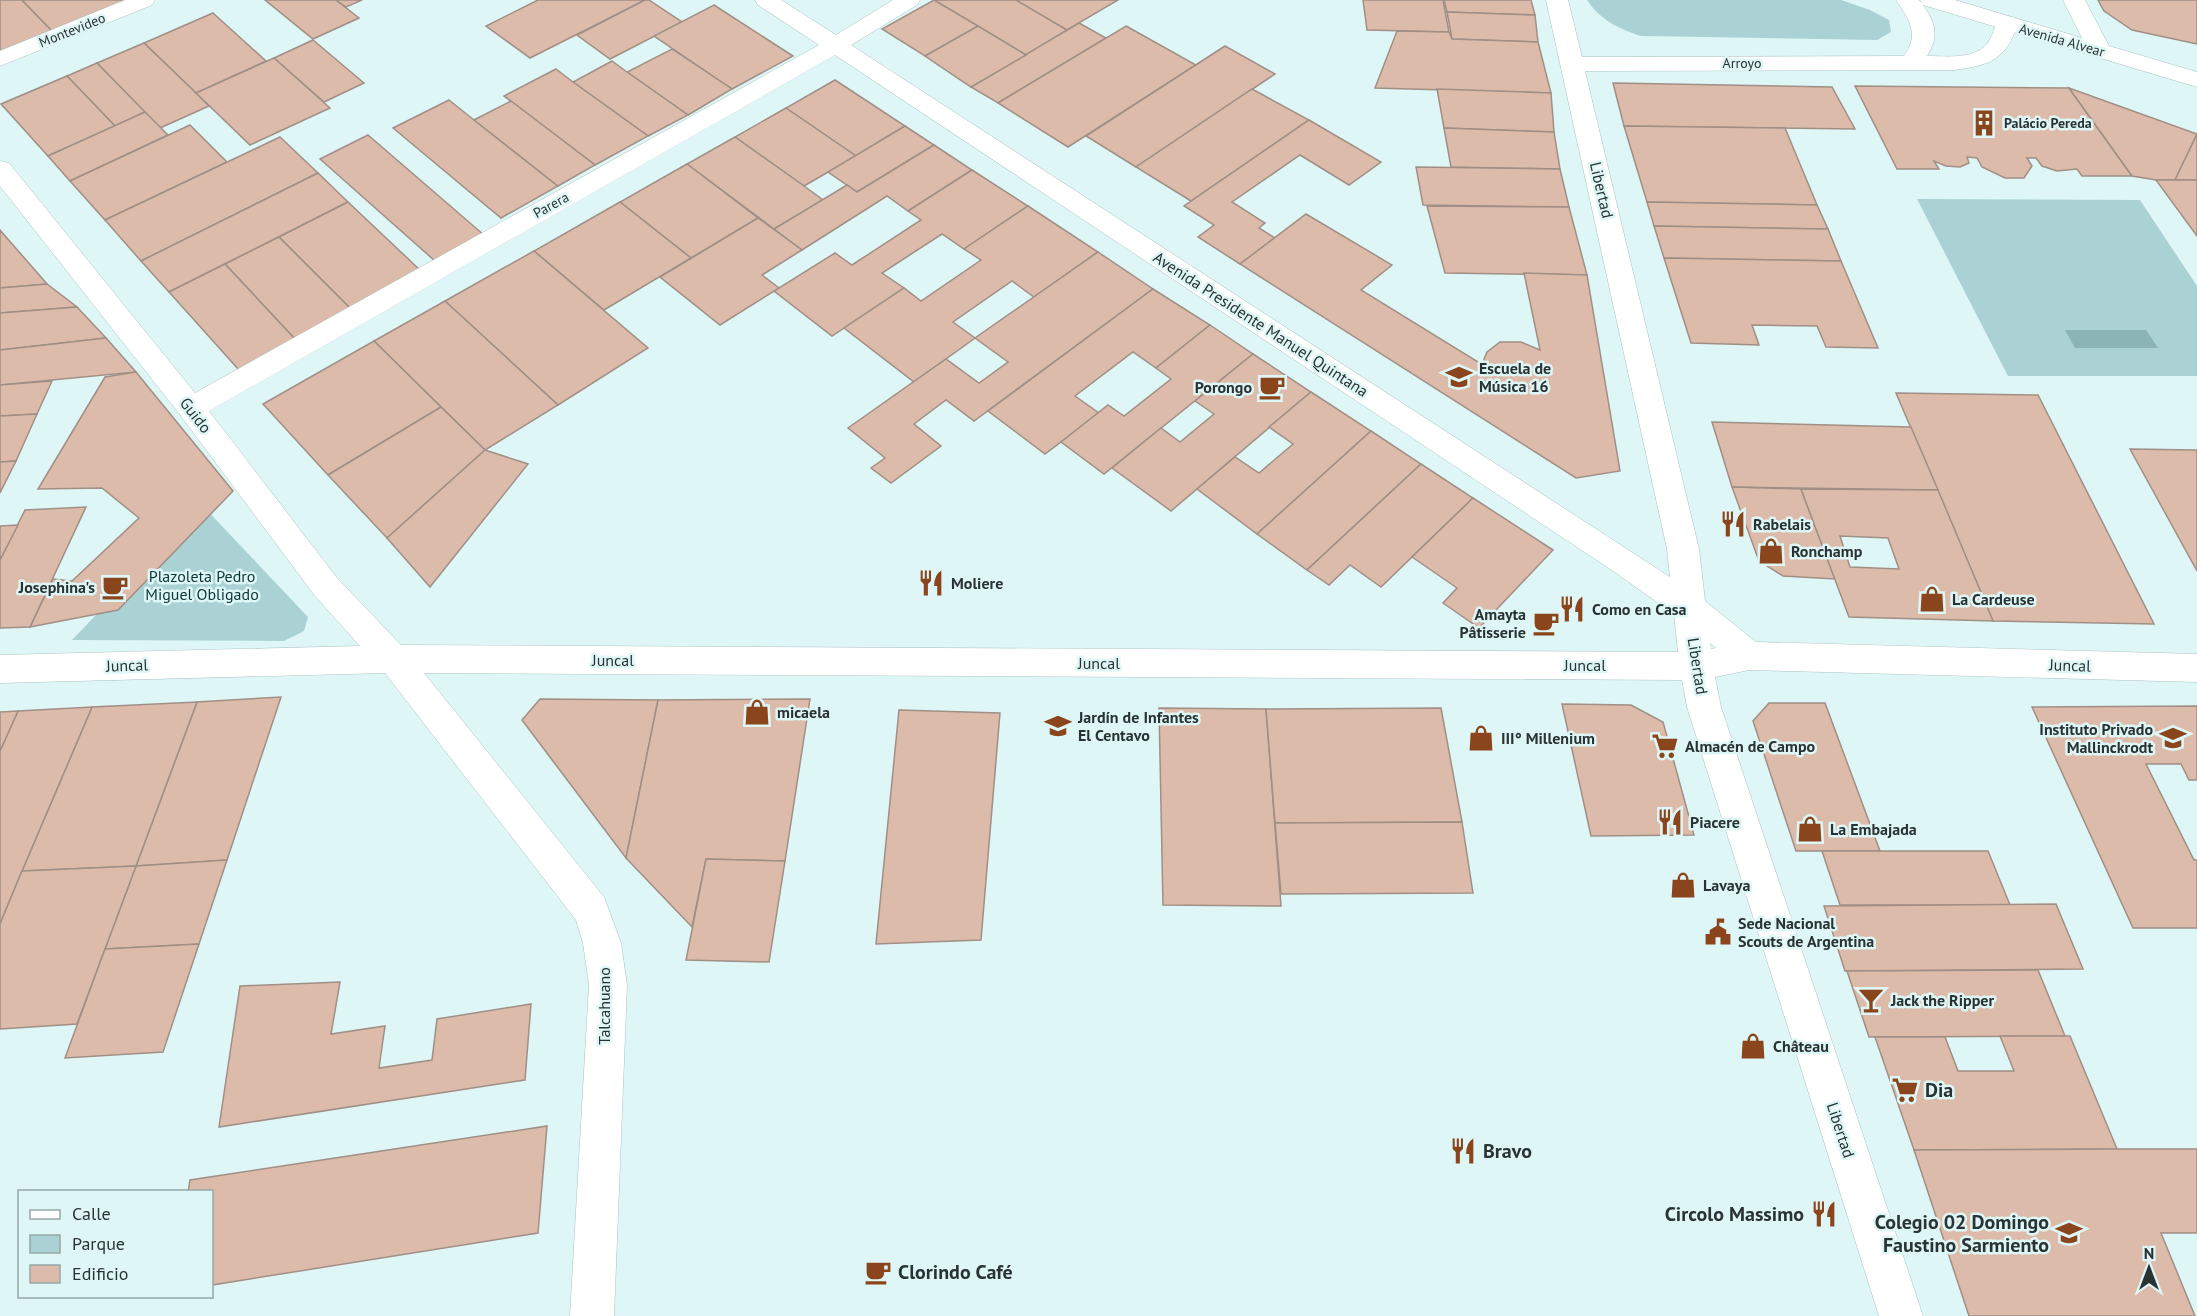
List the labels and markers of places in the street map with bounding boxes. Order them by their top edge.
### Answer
building icon: Palácio Pereda [1969,108,1999,138]
place label: Palácio Pereda [2004,114,2092,132]
place label: Escuela de Música 16 [1479,358,1551,396]
school or university icon: Escuela de Música 16 [1444,362,1474,392]
cafe icon: Porongo [1257,372,1287,402]
place label: Porongo [1195,377,1252,397]
restaurant icon: Rabelais [1718,509,1748,539]
place label: Rabelais [1753,514,1811,534]
shop icon: Ronchamp [1756,536,1786,566]
place label: Ronchamp [1791,541,1863,561]
restaurant icon: Moliere [916,568,946,598]
cafe icon: Josephina's [100,572,130,602]
place label: Moliere [951,573,1003,593]
place label: Josephina's [18,577,95,597]
shop icon: La Cardeuse [1917,584,1947,614]
place label: La Cardeuse [1952,589,2035,609]
restaurant icon: Como en Casa [1557,594,1587,624]
place label: Como en Casa [1592,599,1687,619]
place label: Amayta Pâtisserie [1460,604,1526,642]
cafe icon: Amayta Pâtisserie [1531,608,1561,638]
shop icon: micaela [742,697,772,727]
place label: micaela [777,702,830,722]
place label: Jardín de Infantes El Centavo [1077,707,1199,745]
school or university icon: Jardín de Infantes El Centavo [1043,711,1073,741]
place label: Instituto Privado Mallinckrodt [2039,719,2153,757]
shop icon: III° Millenium [1466,723,1496,753]
school or university icon: Instituto Privado Mallinckrodt [2158,723,2188,753]
place label: III° Millenium [1501,728,1595,748]
supermarket icon: Almacén de Campo [1650,731,1680,761]
place label: Almacén de Campo [1685,736,1816,756]
restaurant icon: Piacere [1655,807,1685,837]
place label: Piacere [1690,812,1740,832]
shop icon: La Embajada [1795,814,1825,844]
place label: La Embajada [1830,819,1917,839]
shop icon: Lavaya [1668,870,1698,900]
place label: Lavaya [1703,875,1750,895]
place label: Sede Nacional Scouts de Argentina [1738,913,1874,951]
public building icon: Sede Nacional Scouts de Argentina [1703,917,1733,947]
bar icon: Jack the Ripper [1856,985,1886,1015]
place label: Jack the Ripper [1890,990,1994,1010]
shop icon: Château [1738,1031,1768,1061]
place label: Château [1773,1036,1829,1056]
supermarket icon: Dia [1890,1075,1920,1105]
place label: Dia [1925,1077,1953,1103]
restaurant icon: Bravo [1448,1136,1478,1166]
place label: Bravo [1483,1138,1532,1164]
restaurant icon: Circolo Massimo [1809,1199,1839,1229]
place label: Circolo Massimo [1665,1201,1804,1227]
place label: Colegio 02 Domingo Faustino Sarmiento [1875,1209,2049,1258]
school or university icon: Colegio 02 Domingo Faustino Sarmiento [2054,1218,2084,1248]
cafe icon: Clorindo Café [863,1257,893,1287]
place label: Clorindo Café [898,1259,1013,1285]

